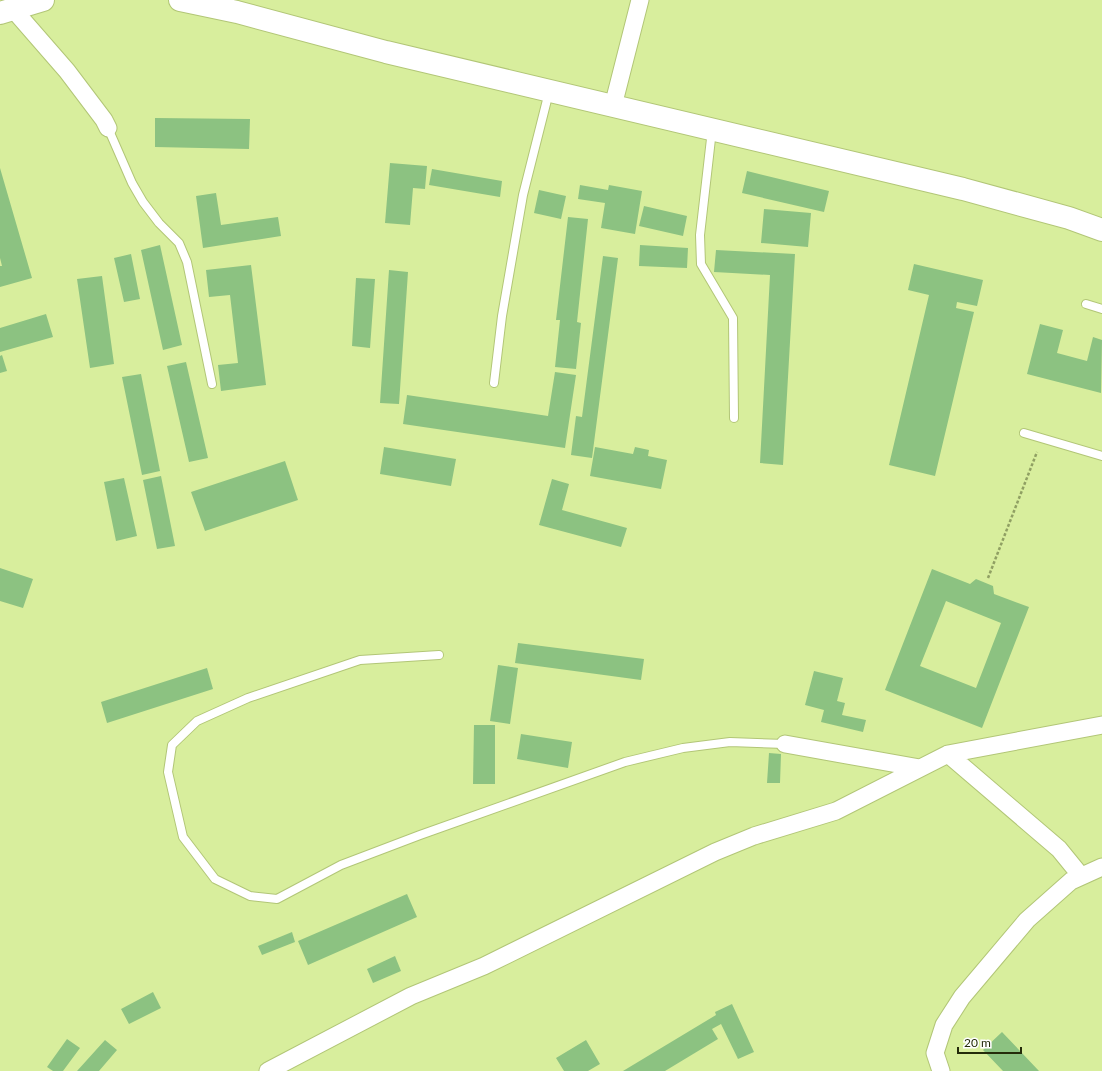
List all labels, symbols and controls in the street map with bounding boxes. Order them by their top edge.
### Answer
scale bar [958,1029,1021,1055]
text: 20 m [964,1035,991,1050]

